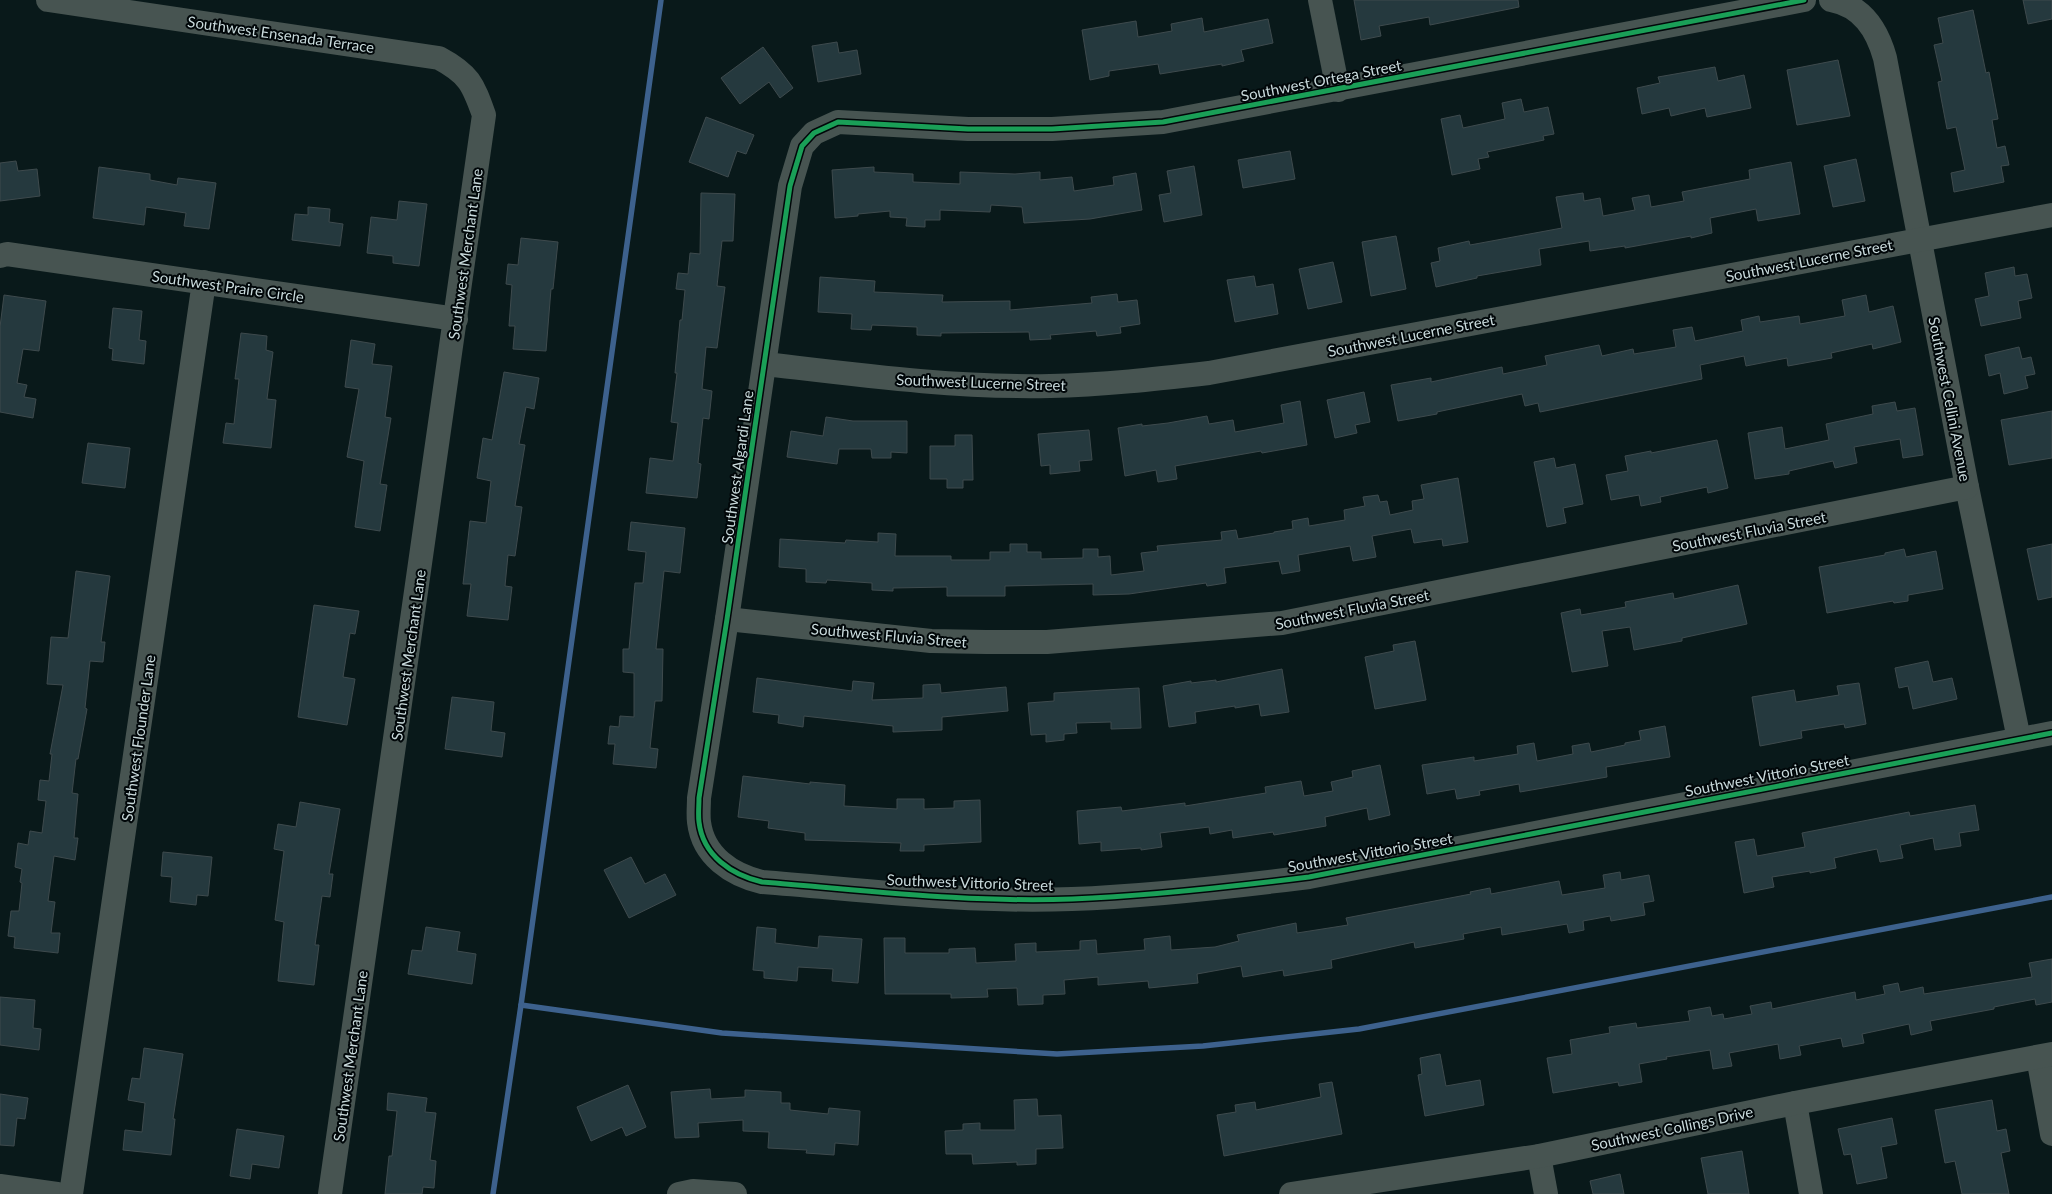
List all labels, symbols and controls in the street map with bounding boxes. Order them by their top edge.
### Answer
street label: Southwest Ensenada Terrace [186,12,376,56]
street label: Southwest Ortega Street [1239,55,1403,104]
street label: Southwest Merchant Lane [444,167,486,341]
street label: Southwest Lucerne Street [1724,235,1895,285]
street label: Southwest Praire Circle [151,266,305,306]
street label: Southwest Lucerne Street [1326,310,1497,360]
street label: Southwest Cellini Avenue [1925,315,1975,483]
street label: Southwest Lucerne Street [896,370,1067,394]
street label: Southwest Algardi Lane [717,389,757,545]
street label: Southwest Fluvia Street [1671,507,1828,555]
street label: Southwest Merchant Lane [387,568,429,742]
street label: Southwest Fluvia Street [1274,585,1431,633]
street label: Southwest Fluvia Street [810,619,968,651]
street label: Southwest Flounder Lane [117,654,159,822]
street label: Southwest Vittorio Street [1683,750,1851,800]
street label: Southwest Vittorio Street [1286,829,1454,875]
street label: Southwest Vittorio Street [886,870,1054,894]
street label: Southwest Merchant Lane [329,969,371,1143]
street label: Southwest Collings Drive [1589,1102,1755,1154]

